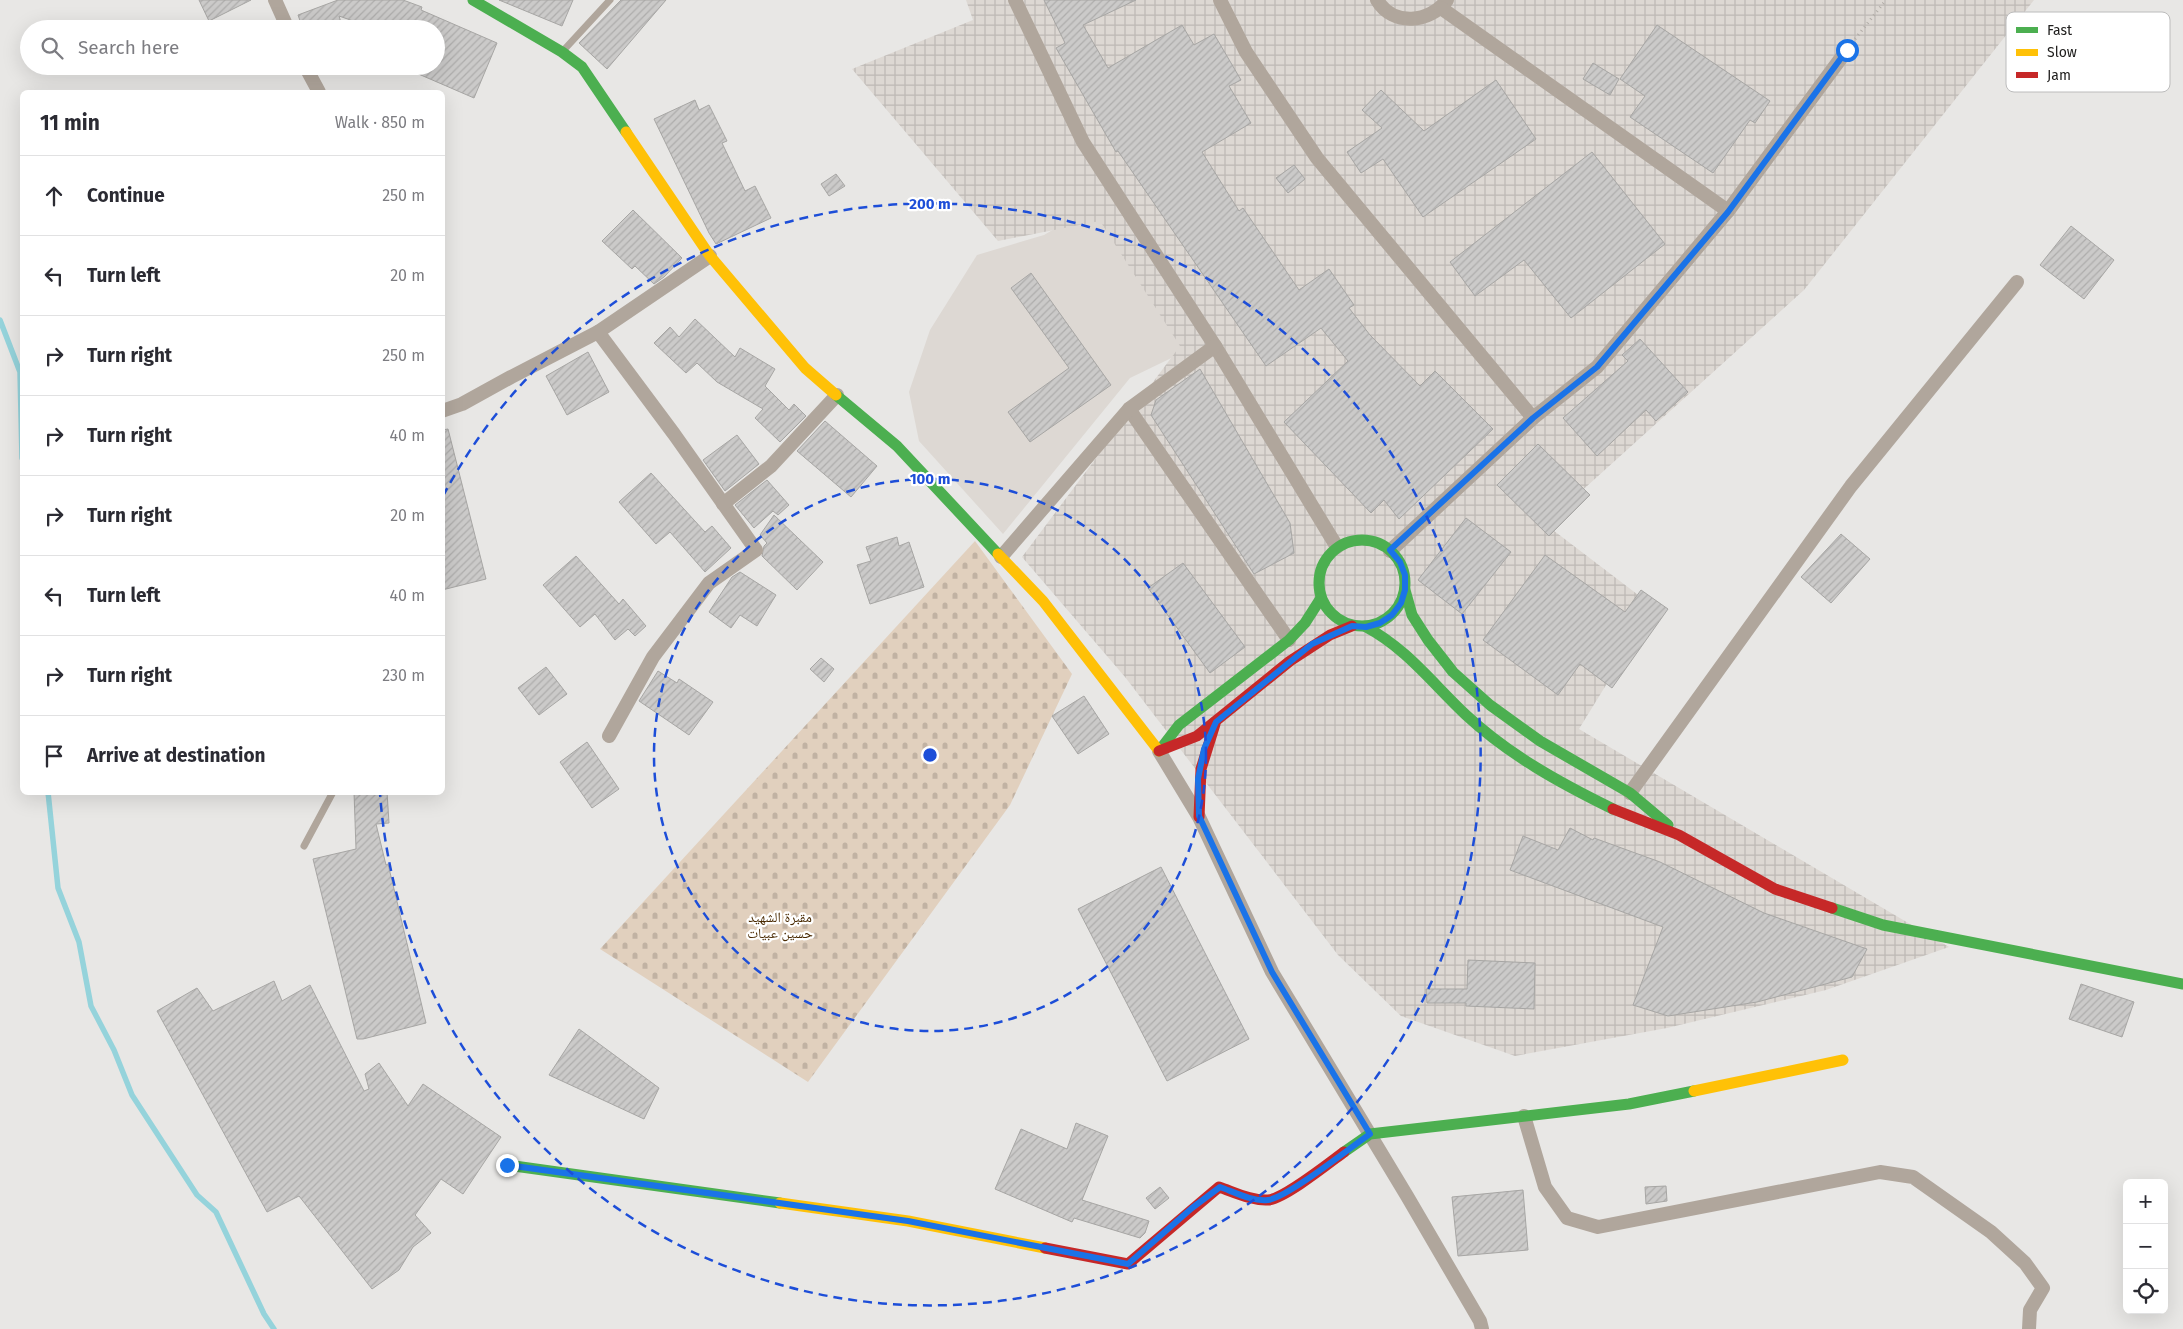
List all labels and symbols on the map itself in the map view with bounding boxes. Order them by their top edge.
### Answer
legend [2006,12,2170,92]
text: Fast [2047,22,2073,39]
route start [1836,39,1859,62]
text: Slow [2047,44,2077,61]
text: Jam [2047,67,2071,84]
text: 200 m [909,195,951,213]
text: 100 m [910,470,950,488]
centre of rings [921,746,939,764]
park label: مقبرة الشهيد حسين عبيات [747,909,813,942]
route end [496,1154,519,1177]

